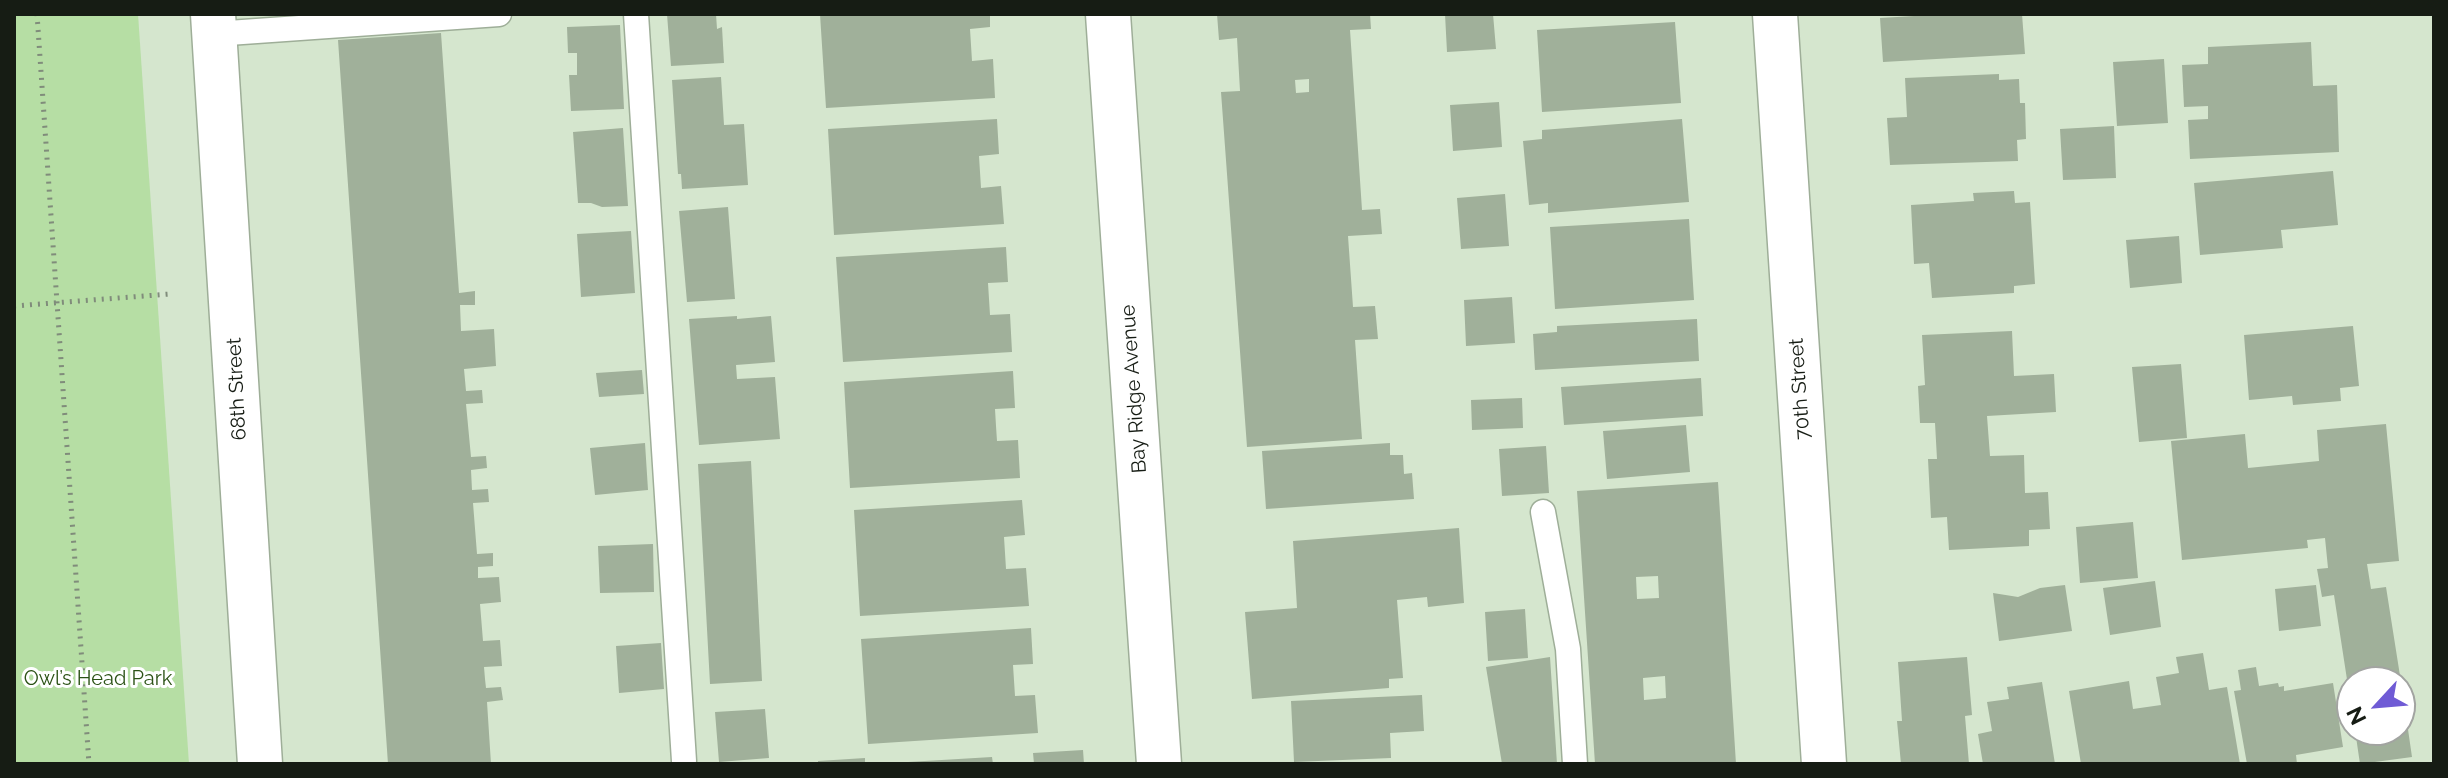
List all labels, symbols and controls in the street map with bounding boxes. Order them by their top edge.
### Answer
street label: Bay Ridge Avenue [1116,304,1152,474]
street label: 68th Street [222,337,252,441]
street label: 70th Street [1784,337,1816,441]
north arrow [2336,666,2416,746]
park label: Owl’s Head Park [24,667,172,691]
text: N [2341,702,2372,729]

